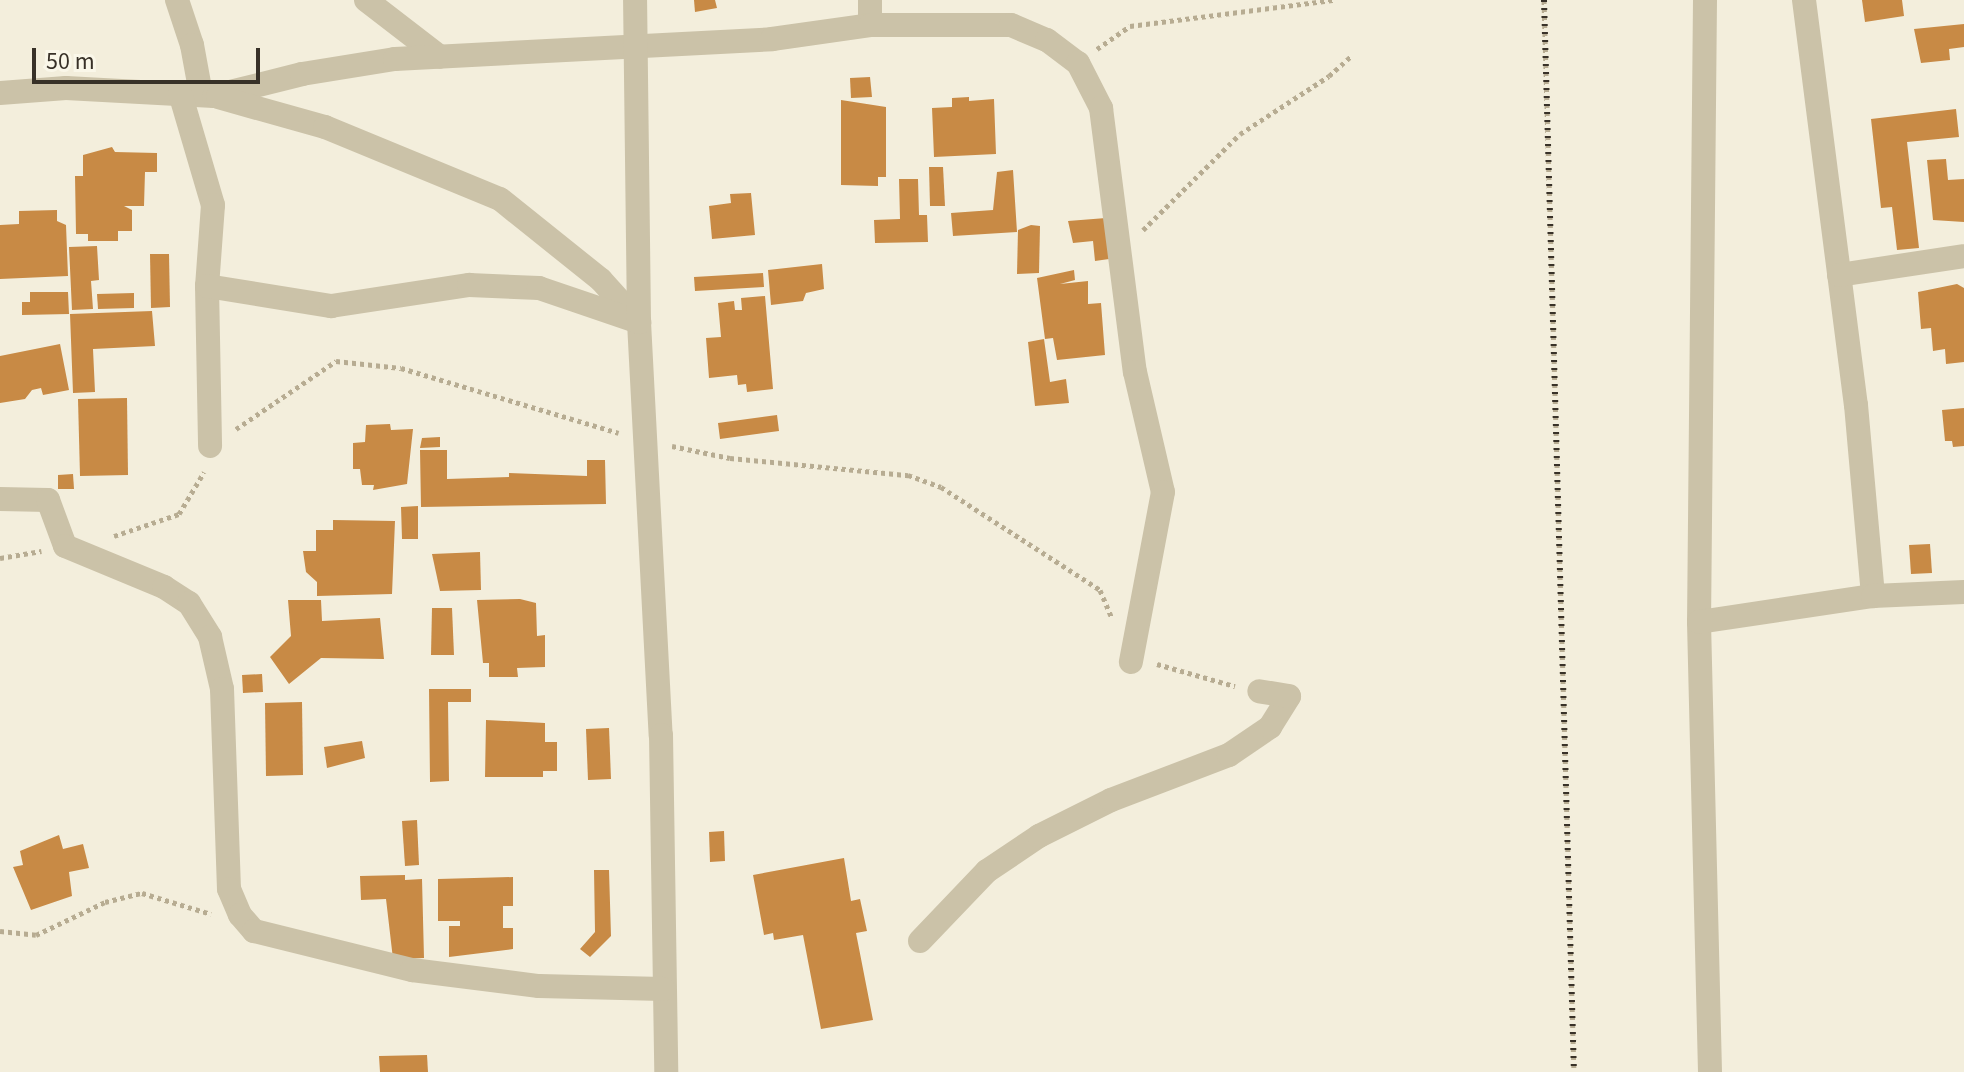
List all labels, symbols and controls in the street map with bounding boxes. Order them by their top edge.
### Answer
scale bar [36,32,264,82]
text: 50 m [46,44,95,79]

